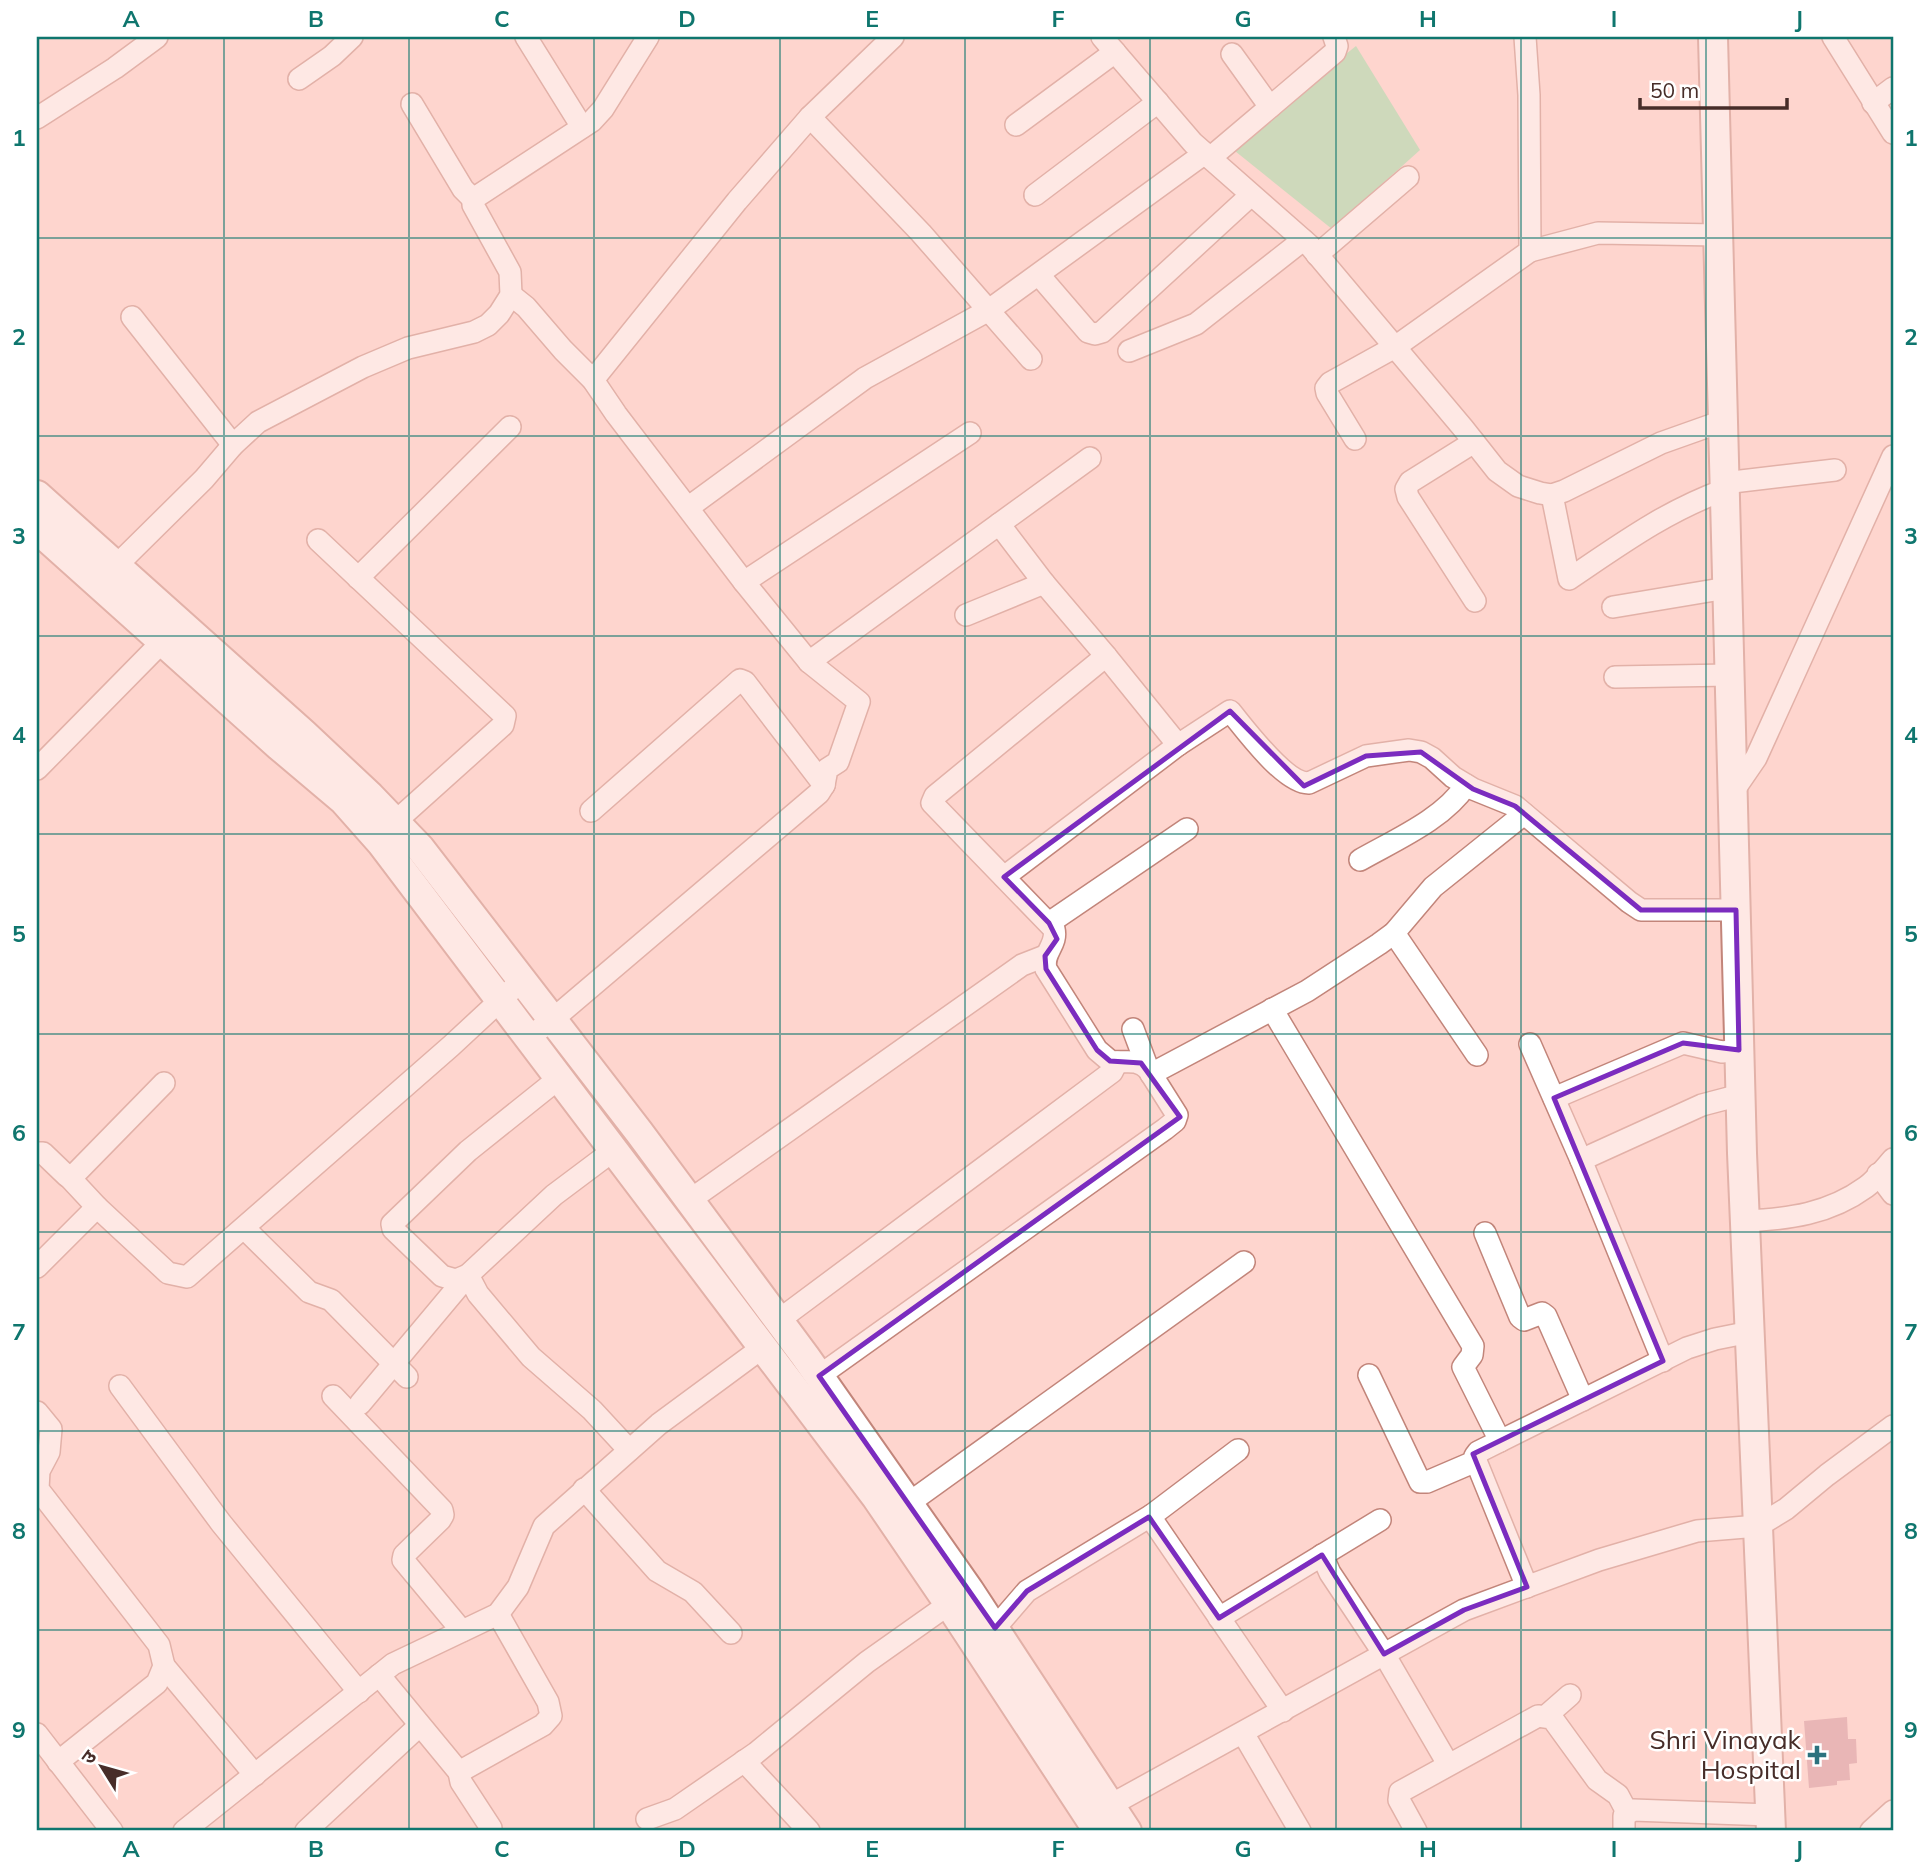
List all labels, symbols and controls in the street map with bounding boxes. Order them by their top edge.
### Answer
text: A [122,4,140,33]
text: B [308,4,324,33]
text: C [494,4,510,33]
text: D [678,4,696,33]
text: E [865,4,879,33]
text: F [1051,4,1065,33]
text: G [1234,4,1252,33]
text: H [1419,4,1437,33]
text: I [1611,4,1617,33]
text: J [1795,4,1803,33]
scale bar [1640,66,1786,110]
text: 50 m [1650,77,1699,103]
text: 1 [12,123,26,152]
text: 1 [1904,123,1918,152]
text: 2 [12,322,26,351]
text: 2 [1904,322,1918,351]
text: 3 [12,521,26,550]
text: 3 [1904,521,1918,550]
text: 4 [12,720,26,749]
text: 4 [1904,720,1918,749]
text: 5 [12,919,26,948]
text: 5 [1904,919,1918,948]
text: 6 [12,1118,26,1147]
text: 6 [1904,1118,1918,1147]
text: 7 [12,1317,26,1346]
text: 7 [1904,1317,1918,1346]
text: 8 [12,1516,26,1545]
text: 8 [1904,1516,1918,1545]
text: 9 [12,1715,26,1744]
text: 9 [1904,1715,1918,1744]
place label: Shri Vinayak Hospital [1650,1723,1802,1786]
north arrow [66,1731,136,1801]
text: उ [75,1744,102,1768]
marker: Shri Vinayak Hospital [1807,1745,1827,1765]
text: A [122,1834,140,1863]
text: B [308,1834,324,1863]
text: C [494,1834,510,1863]
text: D [678,1834,696,1863]
text: E [865,1834,879,1863]
text: F [1051,1834,1065,1863]
text: G [1234,1834,1252,1863]
text: H [1419,1834,1437,1863]
text: I [1611,1834,1617,1863]
text: J [1795,1834,1803,1863]

